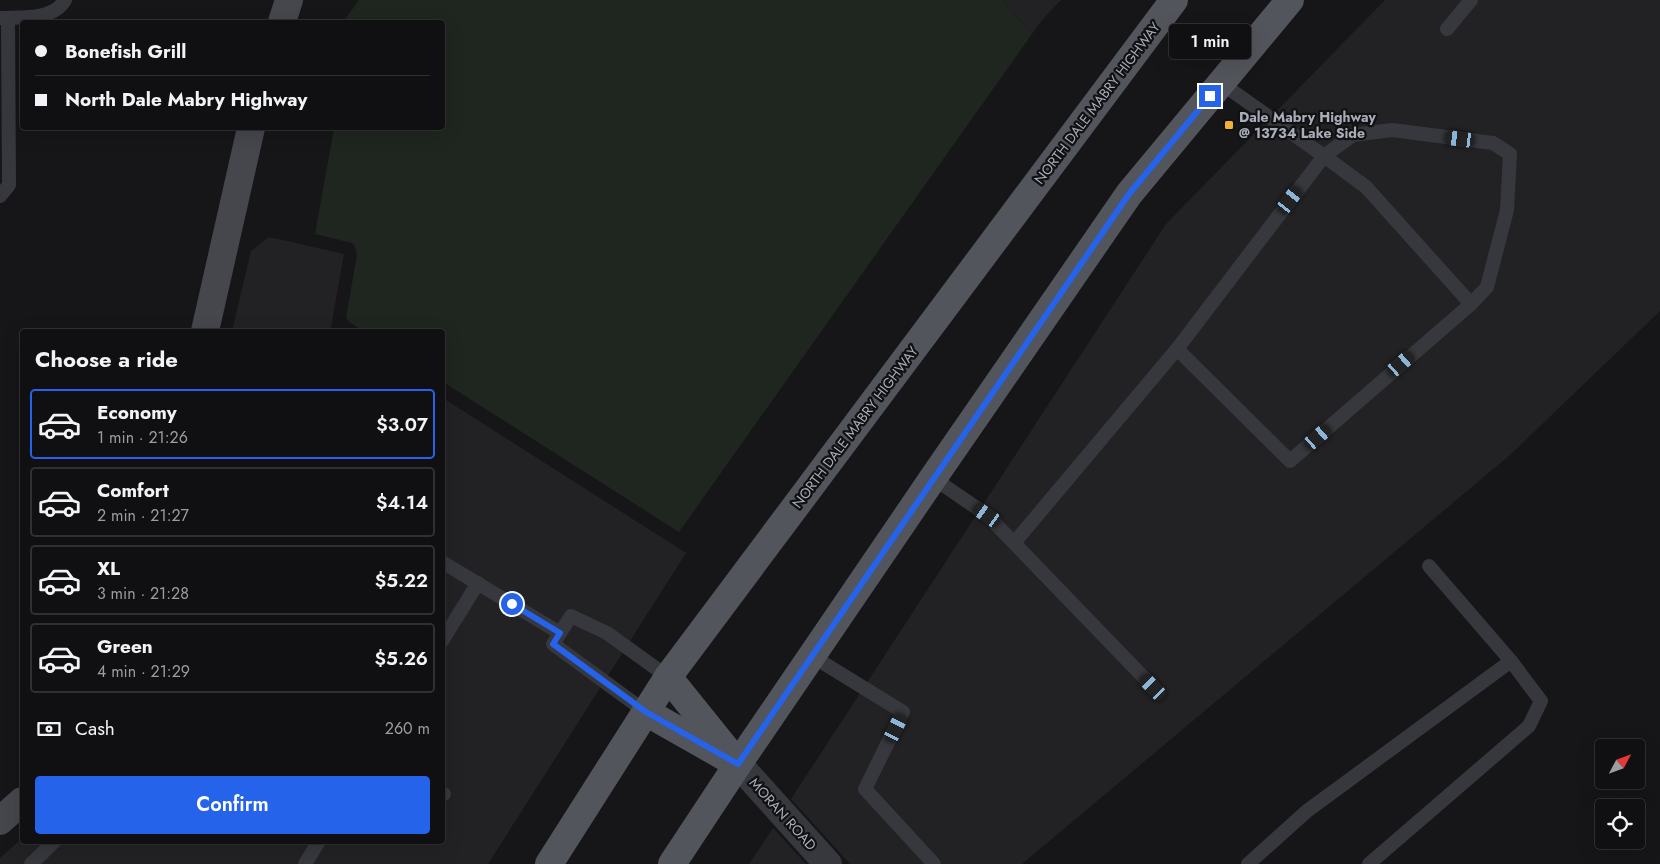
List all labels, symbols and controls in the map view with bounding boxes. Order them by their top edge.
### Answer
street label: NORTH DALE MABRY HIGHWAY [1029,18,1165,188]
callout: 1 min [1169,23,1251,58]
text: 1 min [1191,30,1229,53]
text: Bonefish Grill [65,38,186,65]
route end [1199,85,1221,107]
text: North Dale Mabry Highway [65,86,307,113]
place label: Dale Mabry Highway @ 13734 Lake Side [1239,107,1377,143]
marker: Dale Mabry Highway @ 13734 Lake Side [1223,119,1235,131]
car [1444,130,1475,148]
car [1274,184,1305,216]
street label: NORTH DALE MABRY HIGHWAY [787,342,923,512]
text: Choose a ride [35,343,178,375]
car [1384,348,1417,380]
text: Economy [97,399,177,426]
icon: car [37,402,82,447]
text: $3.07 [376,411,428,438]
car [1301,421,1334,453]
text: 1 min · 21:26 [97,426,188,449]
text: Comfort [97,477,169,504]
icon: car [37,480,82,525]
text: $4.14 [376,489,428,516]
car [970,500,1003,530]
text: 2 min · 21:27 [97,504,189,527]
text: XL [97,555,120,582]
icon: car [37,558,82,603]
text: $5.22 [375,567,428,594]
text: 3 min · 21:28 [97,582,189,605]
route start [501,593,523,615]
text: Green [97,633,153,660]
icon: car [37,636,82,681]
text: $5.26 [375,645,428,672]
text: 4 min · 21:29 [97,660,190,683]
car [1137,671,1168,703]
car [882,711,909,745]
icon: cash [35,715,63,743]
text: Cash [75,715,115,742]
text: 260 m [385,717,430,740]
north arrow [1595,739,1645,789]
map controls [1595,739,1645,849]
street label: MORAN ROAD [745,773,821,855]
button: Confirm [35,776,430,834]
button: locate [1595,799,1645,849]

